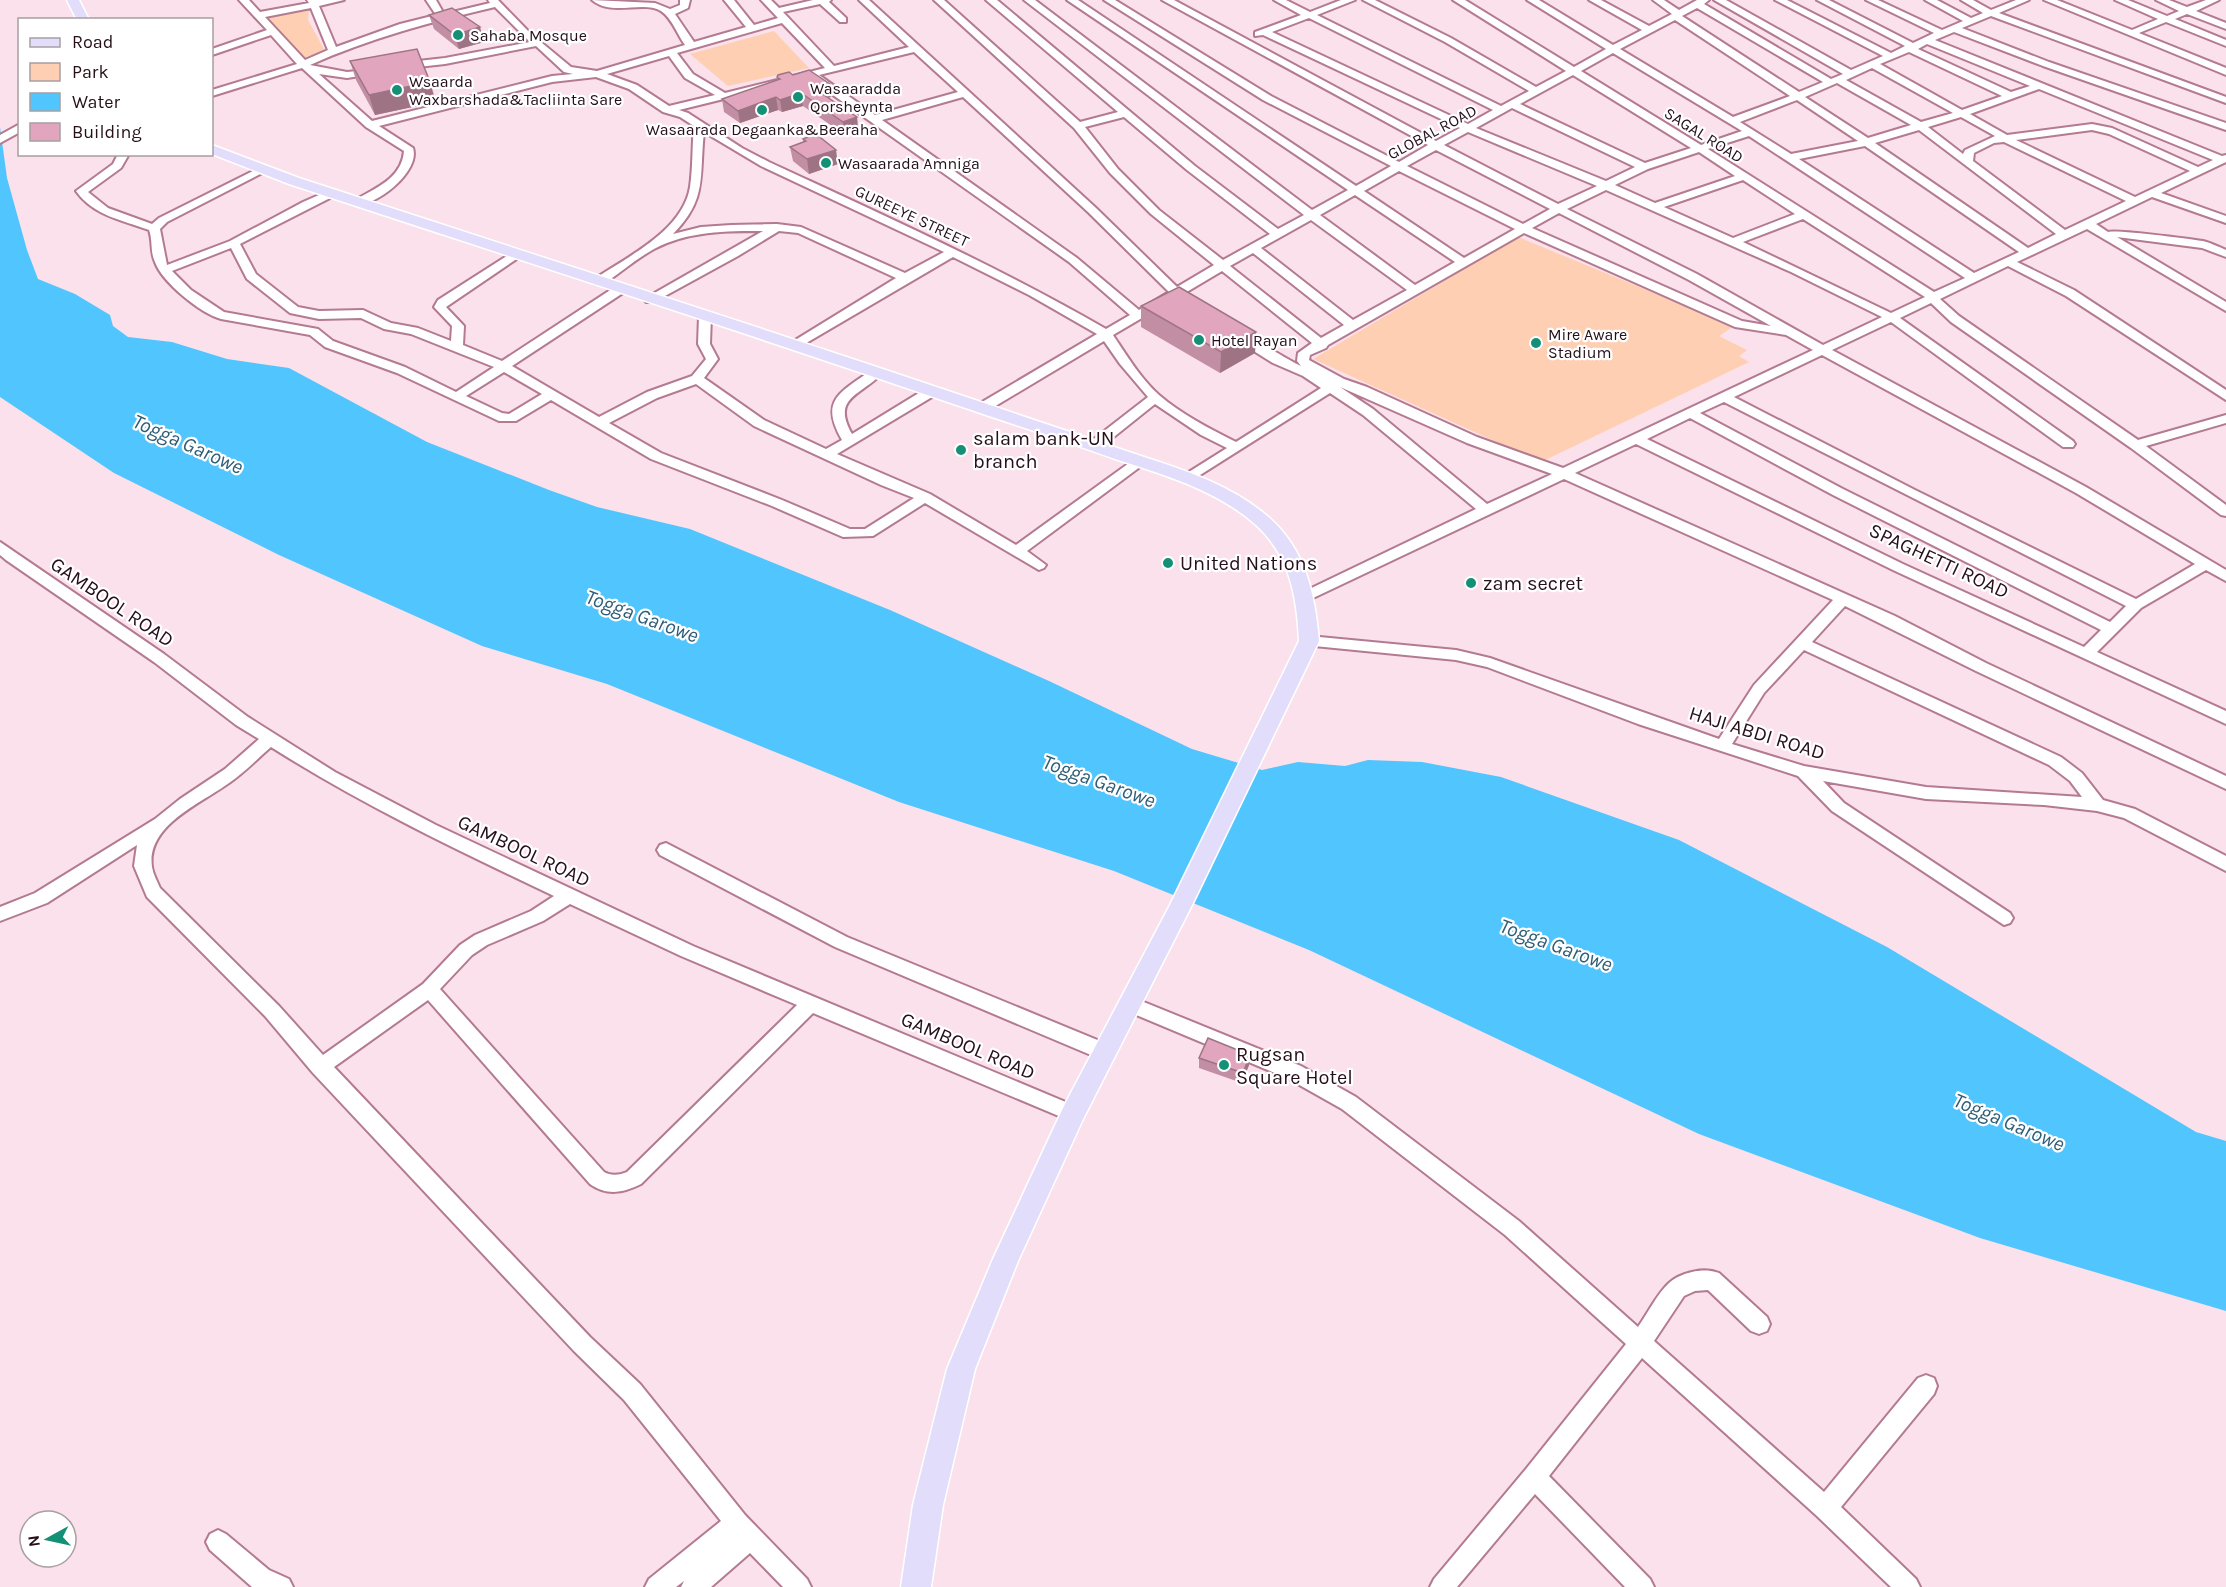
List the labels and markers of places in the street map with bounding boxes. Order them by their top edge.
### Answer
place label: Sahaba Mosque [470,26,587,45]
marker: Sahaba Mosque [451,28,465,42]
place label: Wsaarda Waxbarshada&Tacliinta Sare [409,72,622,109]
place label: Wasaaradda Qorsheynta [810,79,901,116]
marker: Wsaarda Waxbarshada&Tacliinta Sare [390,83,404,97]
marker: Wasaaradda Qorsheynta [791,90,805,104]
marker: Wasaarada Degaanka&Beeraha [755,103,769,117]
place label: Wasaarada Degaanka&Beeraha [646,120,878,139]
place label: Wasaarada Amniga [838,154,980,173]
marker: Wasaarada Amniga [819,156,833,170]
place label: Mire Aware Stadium [1548,325,1627,362]
place label: Hotel Rayan [1211,331,1297,350]
marker: Hotel Rayan [1192,333,1206,347]
marker: Mire Aware Stadium [1529,336,1543,350]
place label: salam bank-UN branch [973,427,1115,473]
marker: salam bank-UN branch [954,443,968,457]
place label: United Nations [1180,552,1317,575]
marker: United Nations [1161,556,1175,570]
place label: zam secret [1483,572,1584,595]
marker: zam secret [1464,576,1478,590]
place label: Rugsan Square Hotel [1236,1043,1353,1089]
marker: Rugsan Square Hotel [1217,1058,1231,1072]

